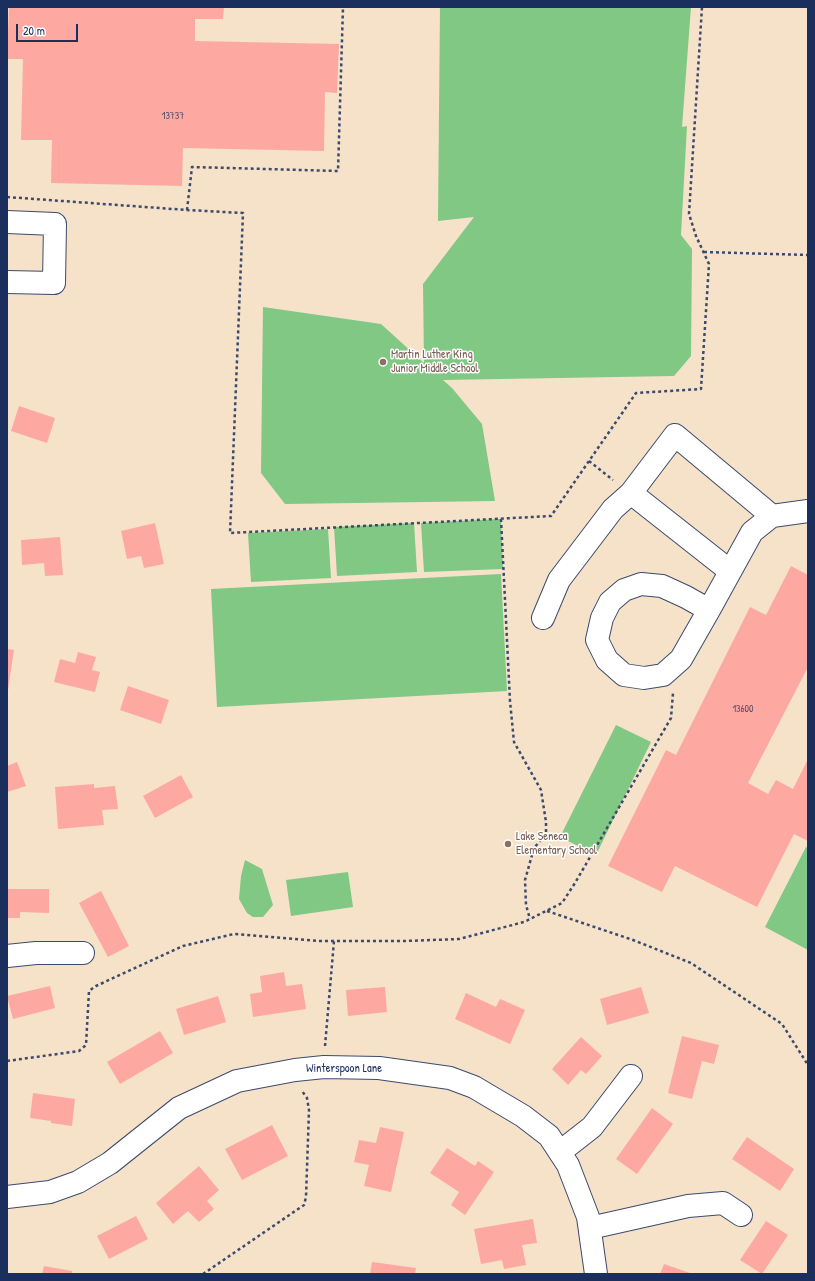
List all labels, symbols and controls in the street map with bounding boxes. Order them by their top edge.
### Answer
scale bar [18,16,80,42]
text: 20 m [23,22,45,39]
house number: 13737 [162,110,184,122]
place label: Martin Luther King Junior Middle School [391,348,479,376]
marker: Martin Luther King Junior Middle School [378,357,388,367]
house number: 13600 [732,703,754,715]
place label: Lake Seneca Elementary School [516,830,597,858]
marker: Lake Seneca Elementary School [503,839,513,849]
street label: Winterspoon Lane [306,1062,382,1076]

